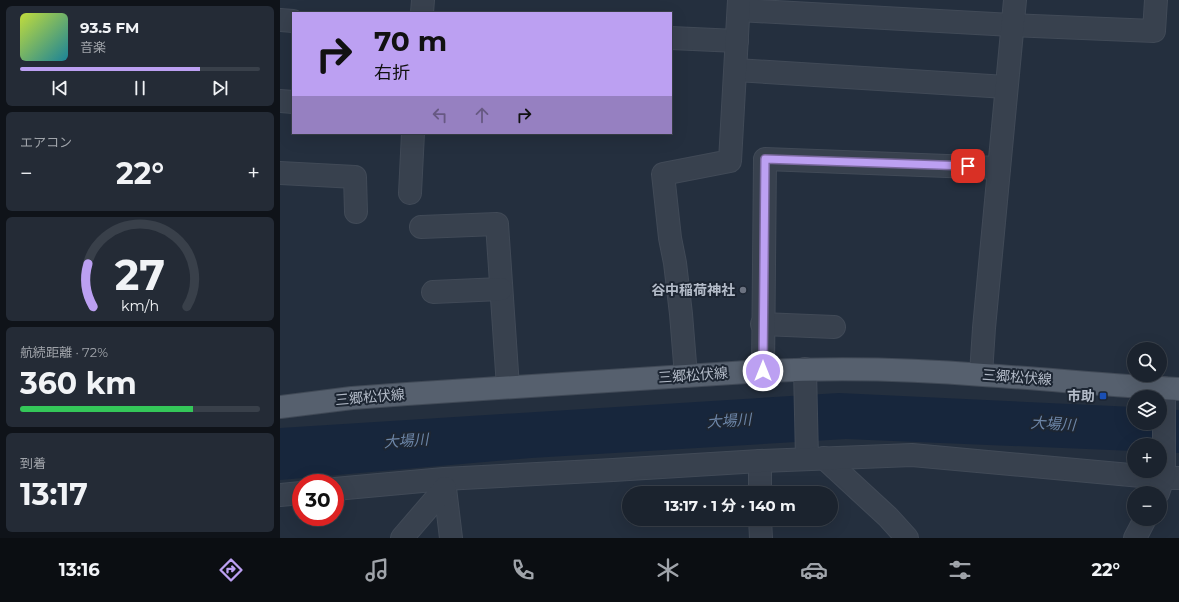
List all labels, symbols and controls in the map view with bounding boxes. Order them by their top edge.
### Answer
text: 93.5 FM [80,18,139,37]
text: 70 m [374,24,447,58]
icon: right [308,28,360,80]
text: 音楽 [80,39,106,55]
text: 右折 [374,62,410,84]
icon: previous [49,77,71,99]
icon: pause [129,77,151,99]
icon: next [209,77,231,99]
icon: left [429,104,451,126]
icon: ahead [471,104,493,126]
icon: right [513,104,535,126]
text: エアコン [20,134,72,150]
pin [951,149,985,183]
text: 22° [116,155,164,192]
icon: arrive [957,155,979,177]
text: − [20,160,33,187]
text: + [247,160,260,187]
text: 27 [115,250,165,300]
place label: 谷中稲荷神社 [651,281,735,299]
marker: 谷中稲荷神社 [738,285,748,295]
text: km/h [121,297,159,315]
map controls [1127,342,1167,526]
button: search [1127,342,1167,382]
text: 航続距離 · 72% [20,344,108,360]
position arrow [742,350,784,392]
street label: 三郷松伏線 [657,364,729,386]
text: 360 km [20,365,137,402]
street label: 三郷松伏線 [981,366,1053,388]
street label: 三郷松伏線 [334,385,406,409]
place label: 市助 [1067,387,1095,405]
button: layers [1127,390,1167,430]
marker: 市助 [1098,391,1108,401]
water label: 大場川 [706,409,754,432]
water label: 大場川 [1030,413,1078,434]
water label: 大場川 [383,429,431,452]
button: + [1127,438,1167,478]
text: 到着 [20,455,46,471]
speed limit sign: 30 [292,474,344,526]
text: 13:17 [20,476,88,513]
button: − [1127,486,1167,526]
text: 13:17 · 1 分 · 140 m [664,496,796,515]
icon: directions [217,556,245,584]
icon: music [363,556,391,584]
icon: phone [509,556,537,584]
icon: climate [654,556,682,584]
icon: car [800,556,828,584]
icon: filters [946,556,974,584]
text: 13:16 [59,559,100,581]
text: 22° [1091,559,1120,581]

